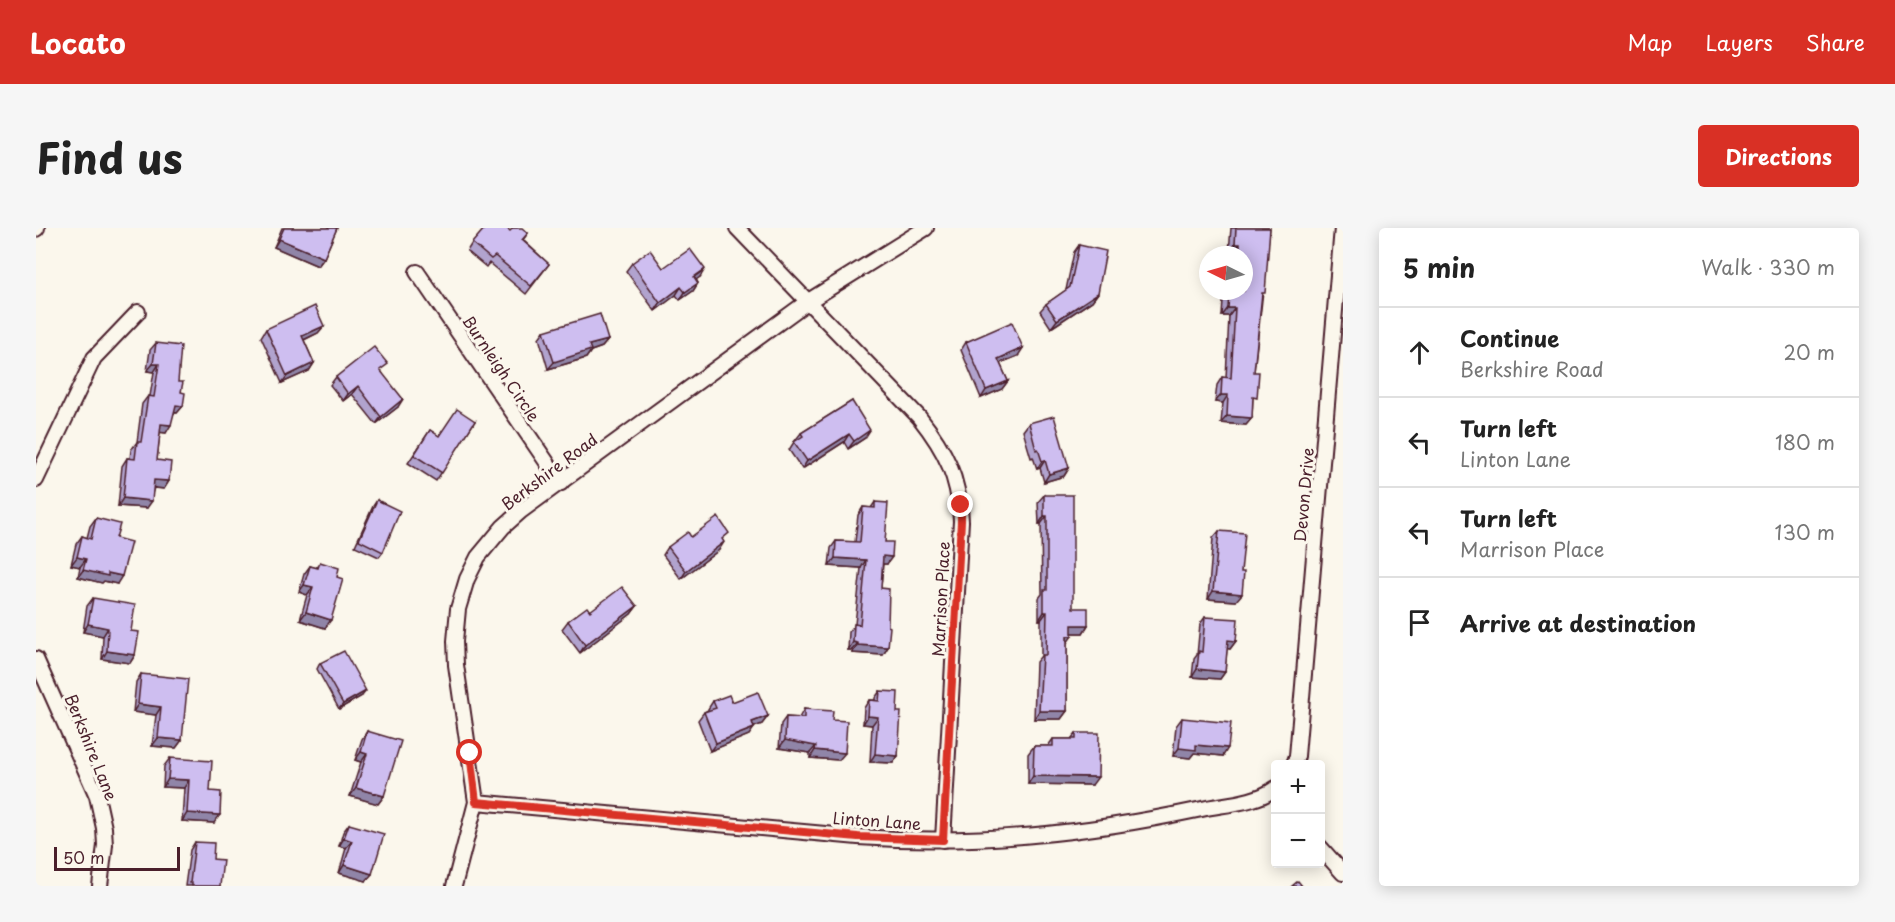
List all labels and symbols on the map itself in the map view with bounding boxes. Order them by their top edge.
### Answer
north arrow [1199,246,1253,300]
street label: Burnleigh Circle [457,310,547,426]
street label: Berkshire Road [496,427,602,515]
street label: Devon Drive [1287,447,1319,543]
route end [947,491,973,517]
street label: Marrison Place [925,541,955,657]
street label: Berkshire Lane [60,690,124,804]
route start [456,739,482,765]
street label: Linton Lane [832,805,922,835]
scale bar [54,844,180,872]

